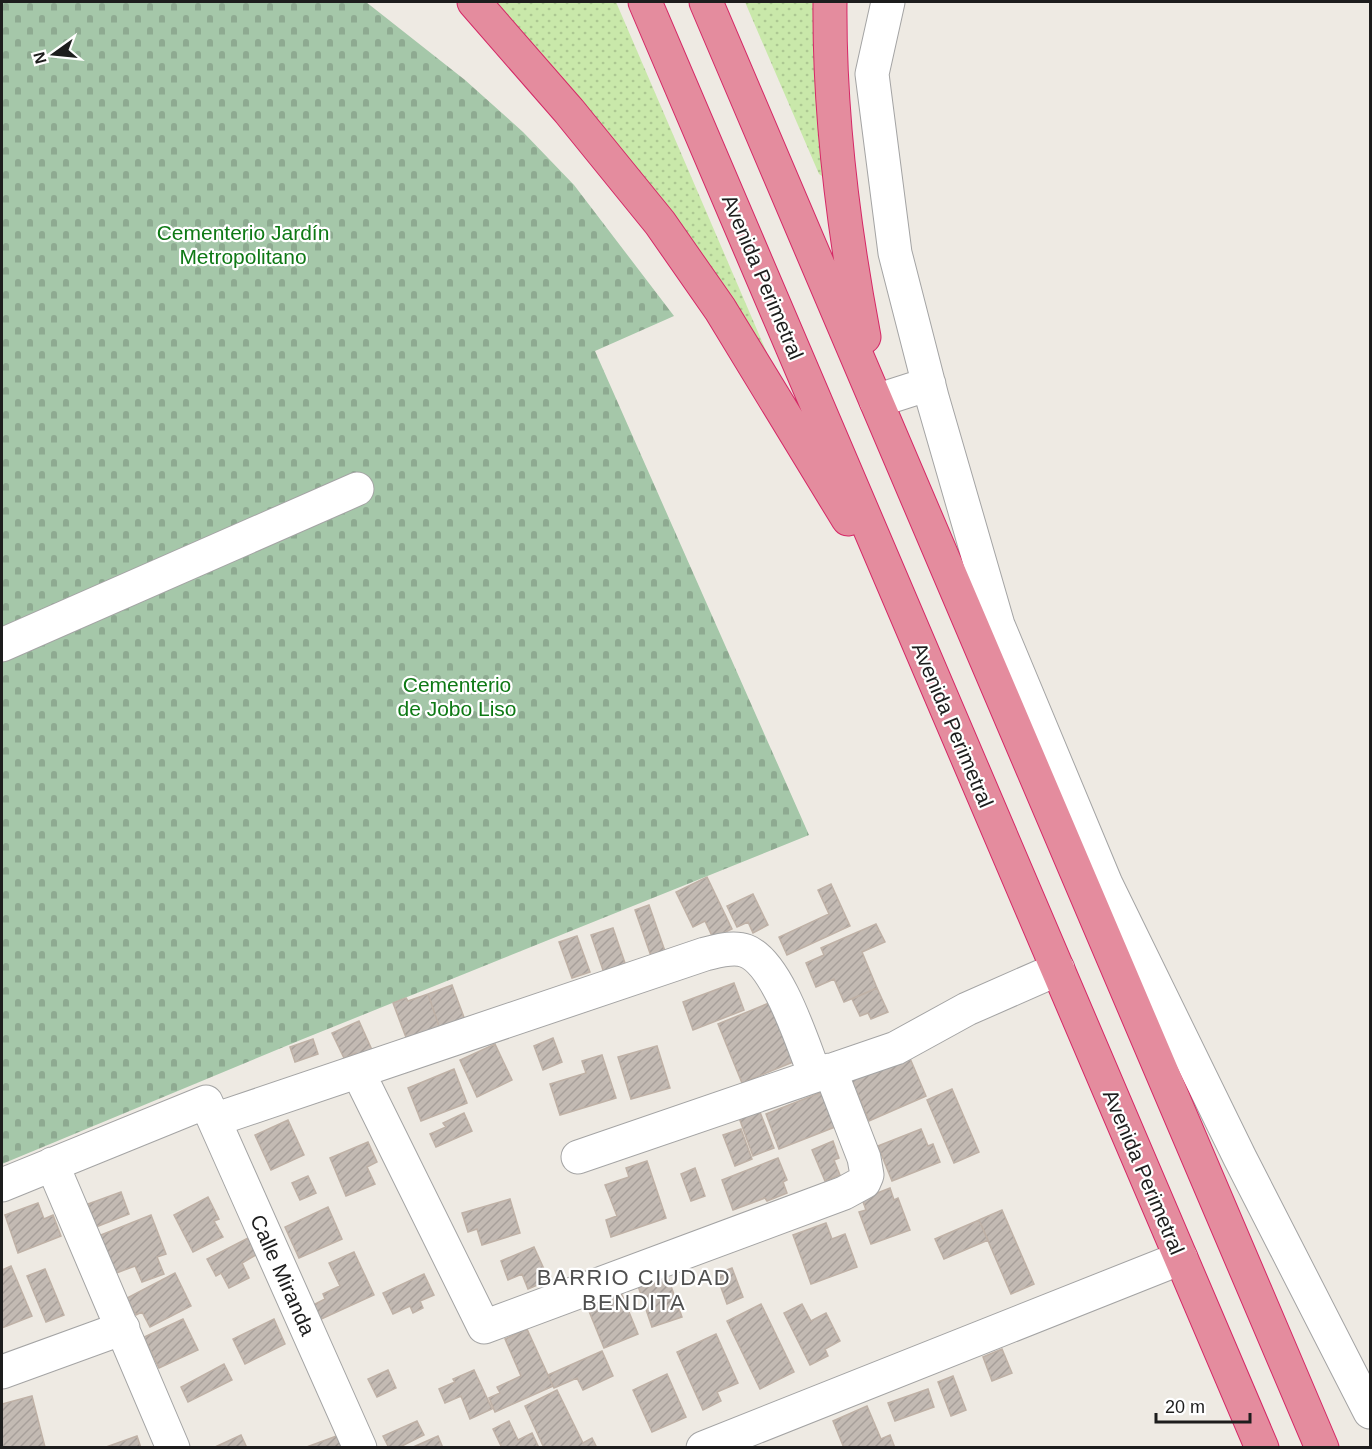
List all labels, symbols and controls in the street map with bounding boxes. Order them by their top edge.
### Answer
north arrow [24,24,84,84]
text: N [30,50,50,66]
street label: Avenida Perimetral [718,191,808,363]
park label: Cementerio Jardín Metropolitano [157,221,329,268]
street label: Avenida Perimetral [908,639,998,811]
park label: Cementerio de Jobo Liso [397,673,517,720]
street label: Avenida Perimetral [1099,1086,1189,1258]
street label: Calle Miranda [246,1211,320,1339]
district label: BARRIO CIUDAD BENDITA [537,1265,731,1315]
scale bar [1156,1386,1250,1424]
text: 20 m [1165,1397,1205,1417]

